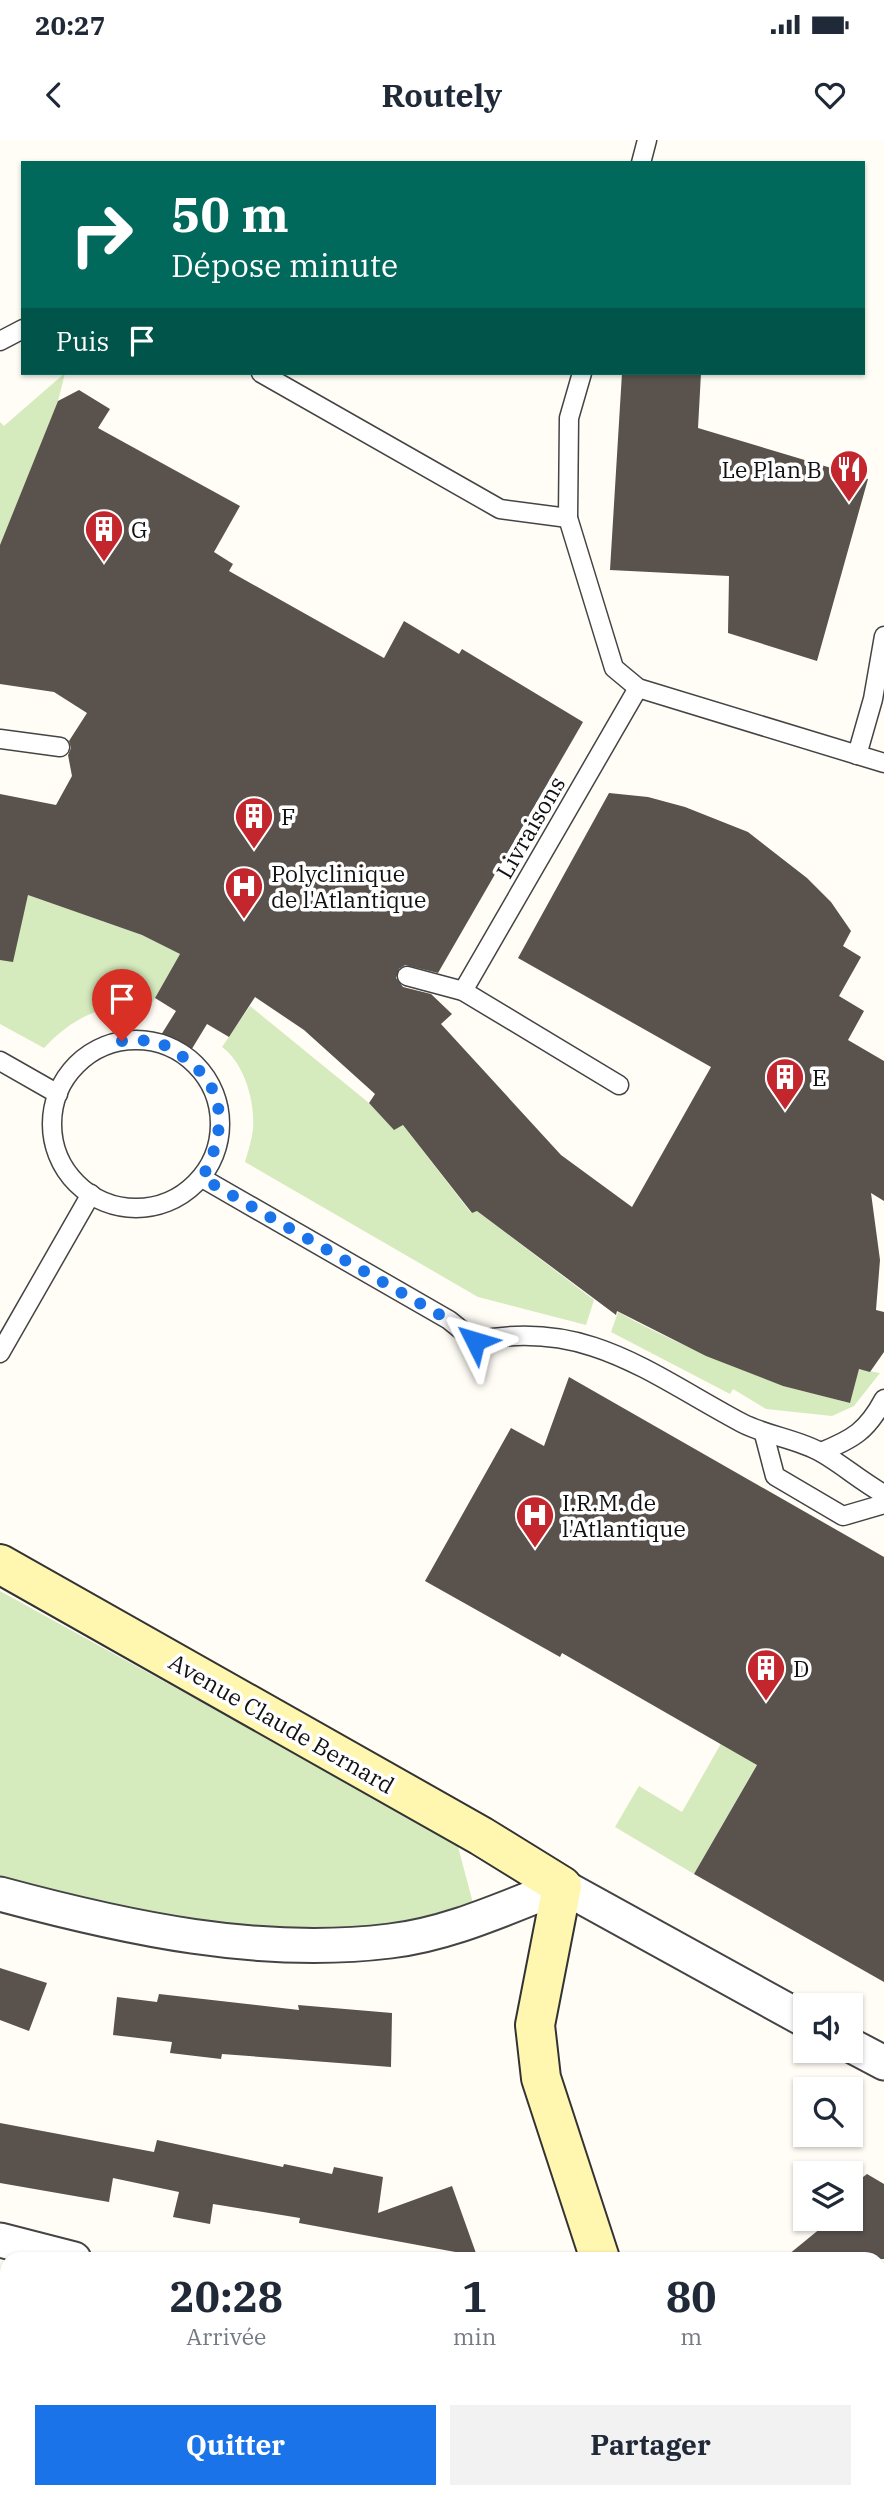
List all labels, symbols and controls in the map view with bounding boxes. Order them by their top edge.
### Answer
text: 20:27 [35,8,105,42]
text: Routely [382,74,502,116]
icon: back [35,76,73,114]
icon: heart [811,76,849,114]
text: 50 m [171,182,289,245]
icon: right [56,189,147,280]
text: Dépose minute [171,244,398,286]
icon: arrive [123,322,161,360]
text: Puis [56,324,109,358]
restaurant icon: Le Plan B [828,448,870,503]
place label: Le Plan B [721,454,822,484]
building icon: G [83,508,125,563]
place label: G [131,514,148,544]
street label: Livraisons [489,770,571,884]
building icon: F [233,795,275,850]
place label: F [281,801,295,831]
place label: Polyclinique de l'Atlantique [271,858,426,914]
hospital icon: Polyclinique de l'Atlantique [223,865,265,920]
pin [92,969,152,1041]
icon: arrive [103,980,141,1018]
building icon: E [764,1056,806,1111]
place label: E [812,1062,827,1092]
position arrow [438,1304,512,1378]
place label: I.R.M. de l'Atlantique [562,1487,686,1543]
hospital icon: I.R.M. de l'Atlantique [514,1494,556,1549]
street label: Avenue Claude Bernard [164,1646,400,1800]
building icon: D [745,1647,787,1702]
place label: D [793,1653,809,1683]
map controls [793,1993,863,2231]
button: sound [793,1993,863,2063]
button: search [793,2077,863,2147]
button: layers [793,2161,863,2231]
text: 20:28 [170,2269,283,2324]
text: 1 [462,2269,487,2324]
text: 80 [666,2269,716,2324]
text: Arrivée [186,2321,266,2351]
text: min [453,2321,497,2351]
text: m [680,2321,702,2351]
button: Quitter [35,2405,436,2485]
button: Partager [450,2405,851,2485]

